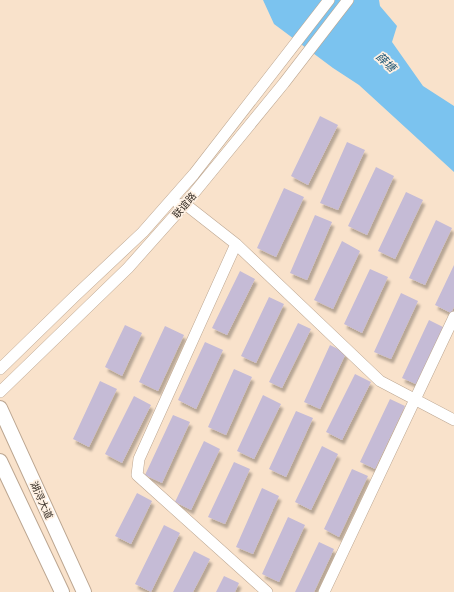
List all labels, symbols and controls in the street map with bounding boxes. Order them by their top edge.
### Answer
water label: 薛塘 [373,50,400,76]
street label: 联谊路 [170,190,199,221]
street label: 湖浔大道 [27,480,55,521]

